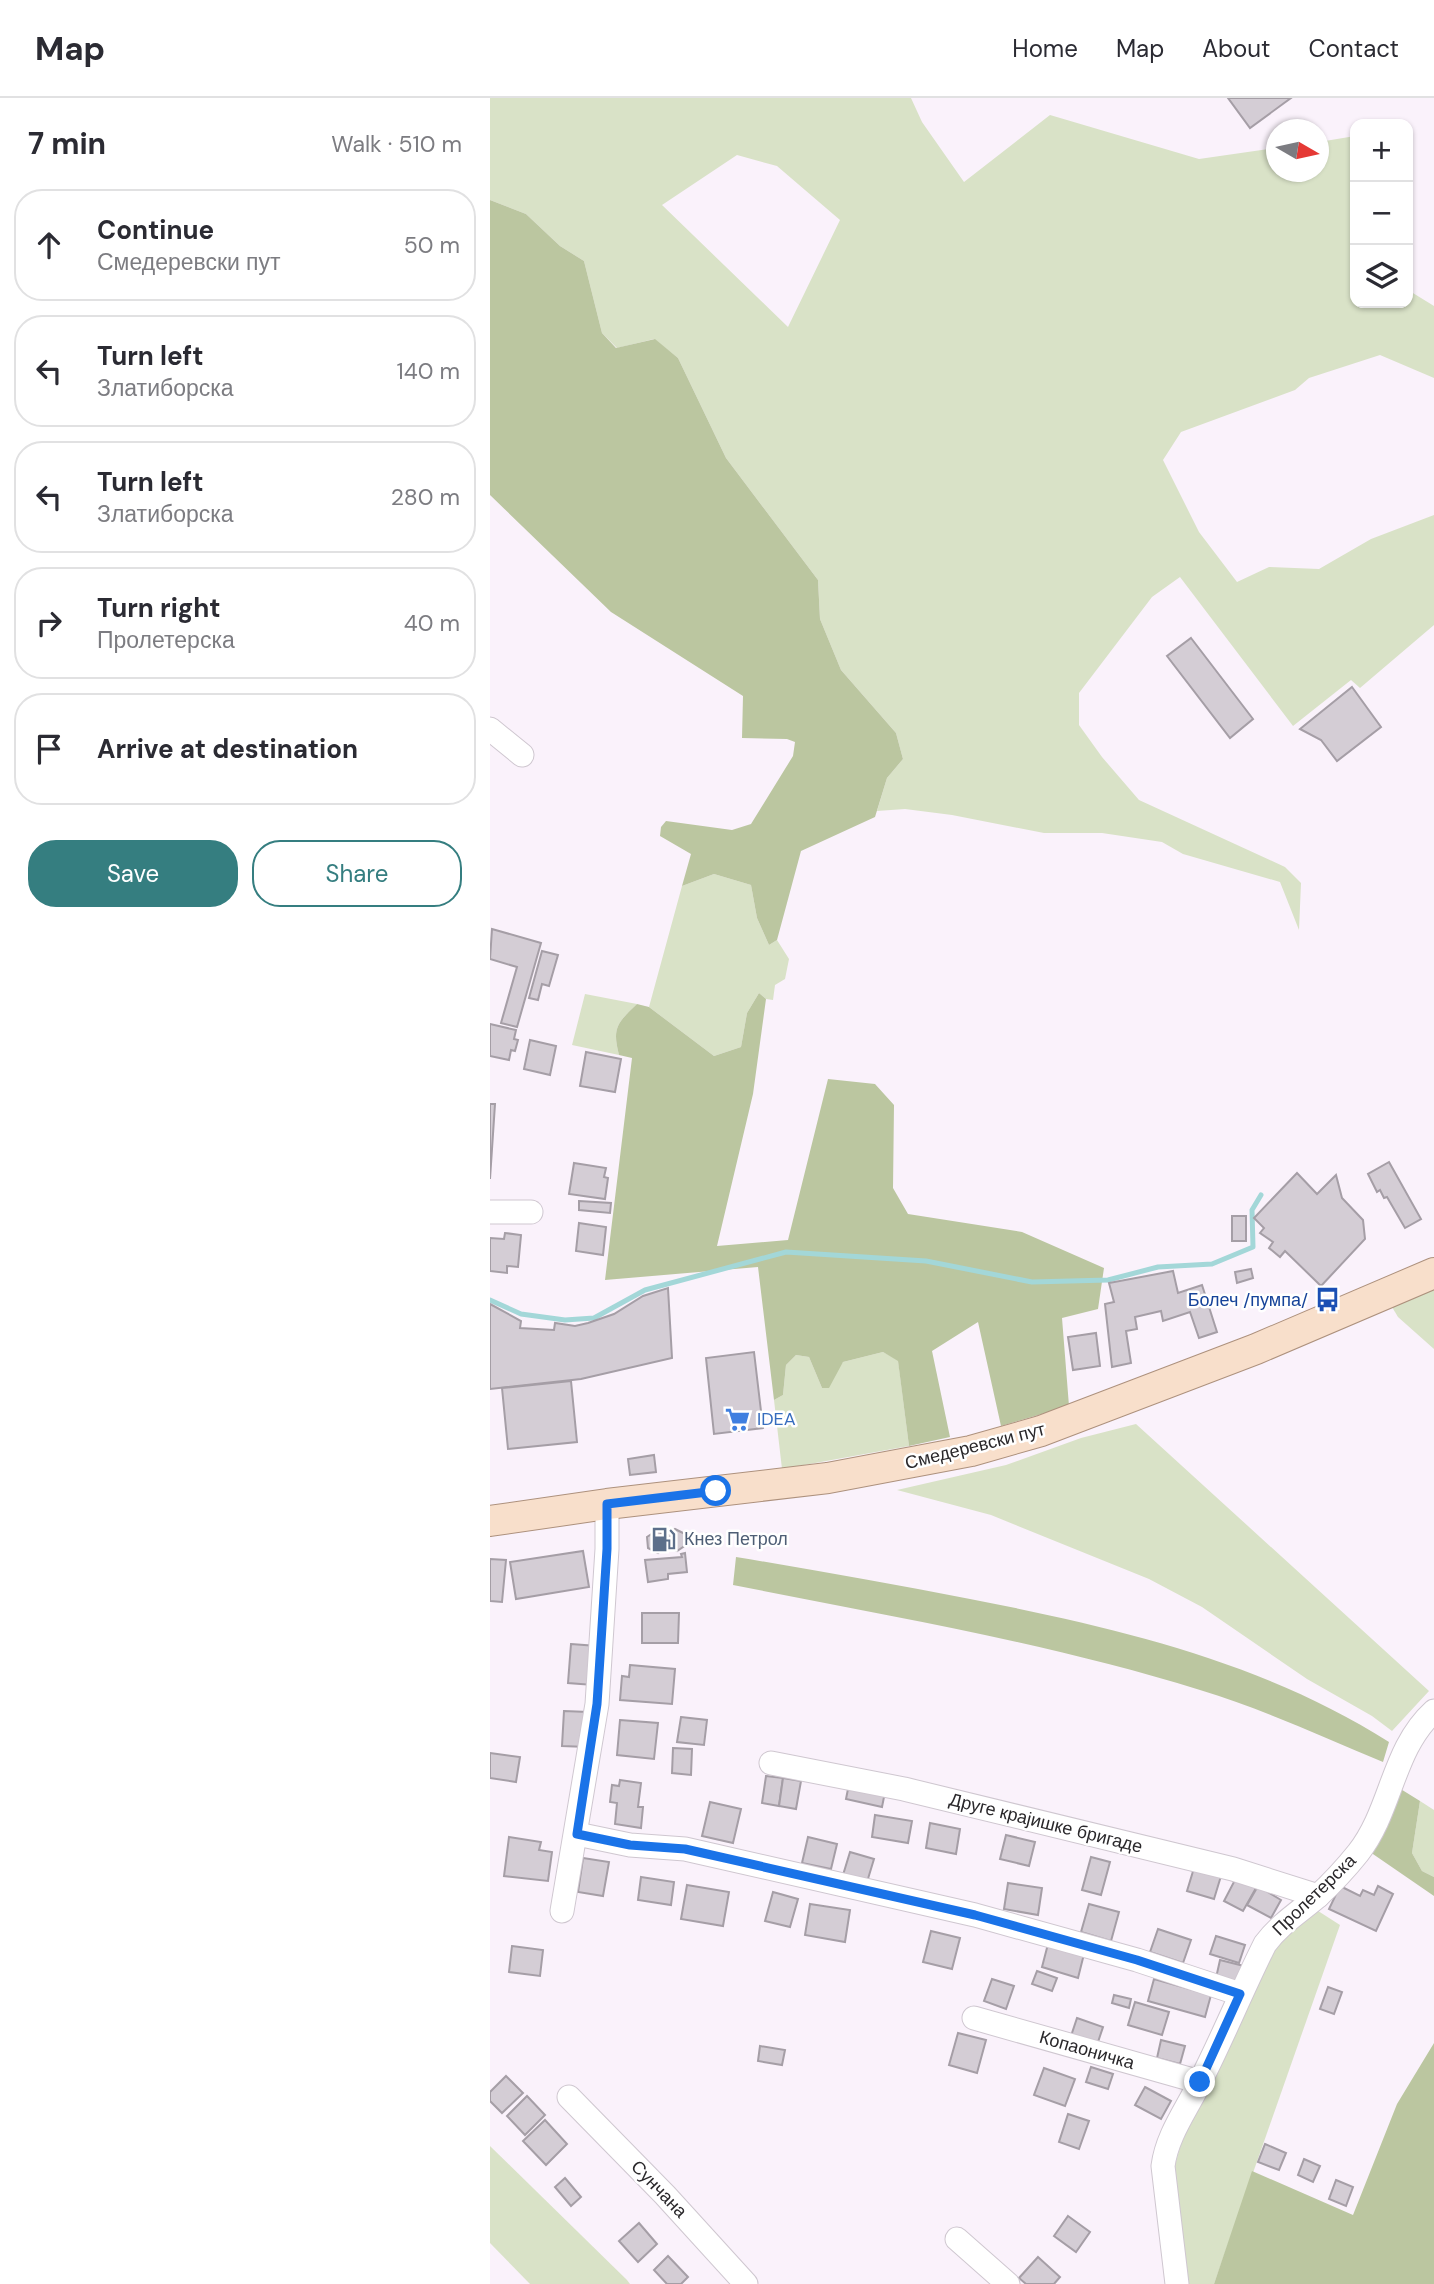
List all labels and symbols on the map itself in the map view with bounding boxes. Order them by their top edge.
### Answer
north arrow [1266,119,1329,182]
bus stop icon: Болеч /пумпа/ [1314,1286,1342,1314]
place label: Болеч /пумпа/ [1188,1288,1308,1312]
supermarket icon: IDEA [723,1405,751,1433]
place label: IDEA [757,1407,796,1431]
street label: Смедеревски пут [902,1417,1048,1475]
route start [700,1475,731,1506]
fuel station icon: Кнез Петрол [650,1525,678,1553]
place label: Кнез Петрол [684,1527,788,1551]
street label: Друге крајишке бригаде [947,1787,1145,1859]
street label: Пролетерска [1267,1848,1362,1941]
street label: Копаоничка [1037,2025,1138,2075]
route end [1184,2066,1215,2097]
street label: Сунчана [626,2155,693,2224]

